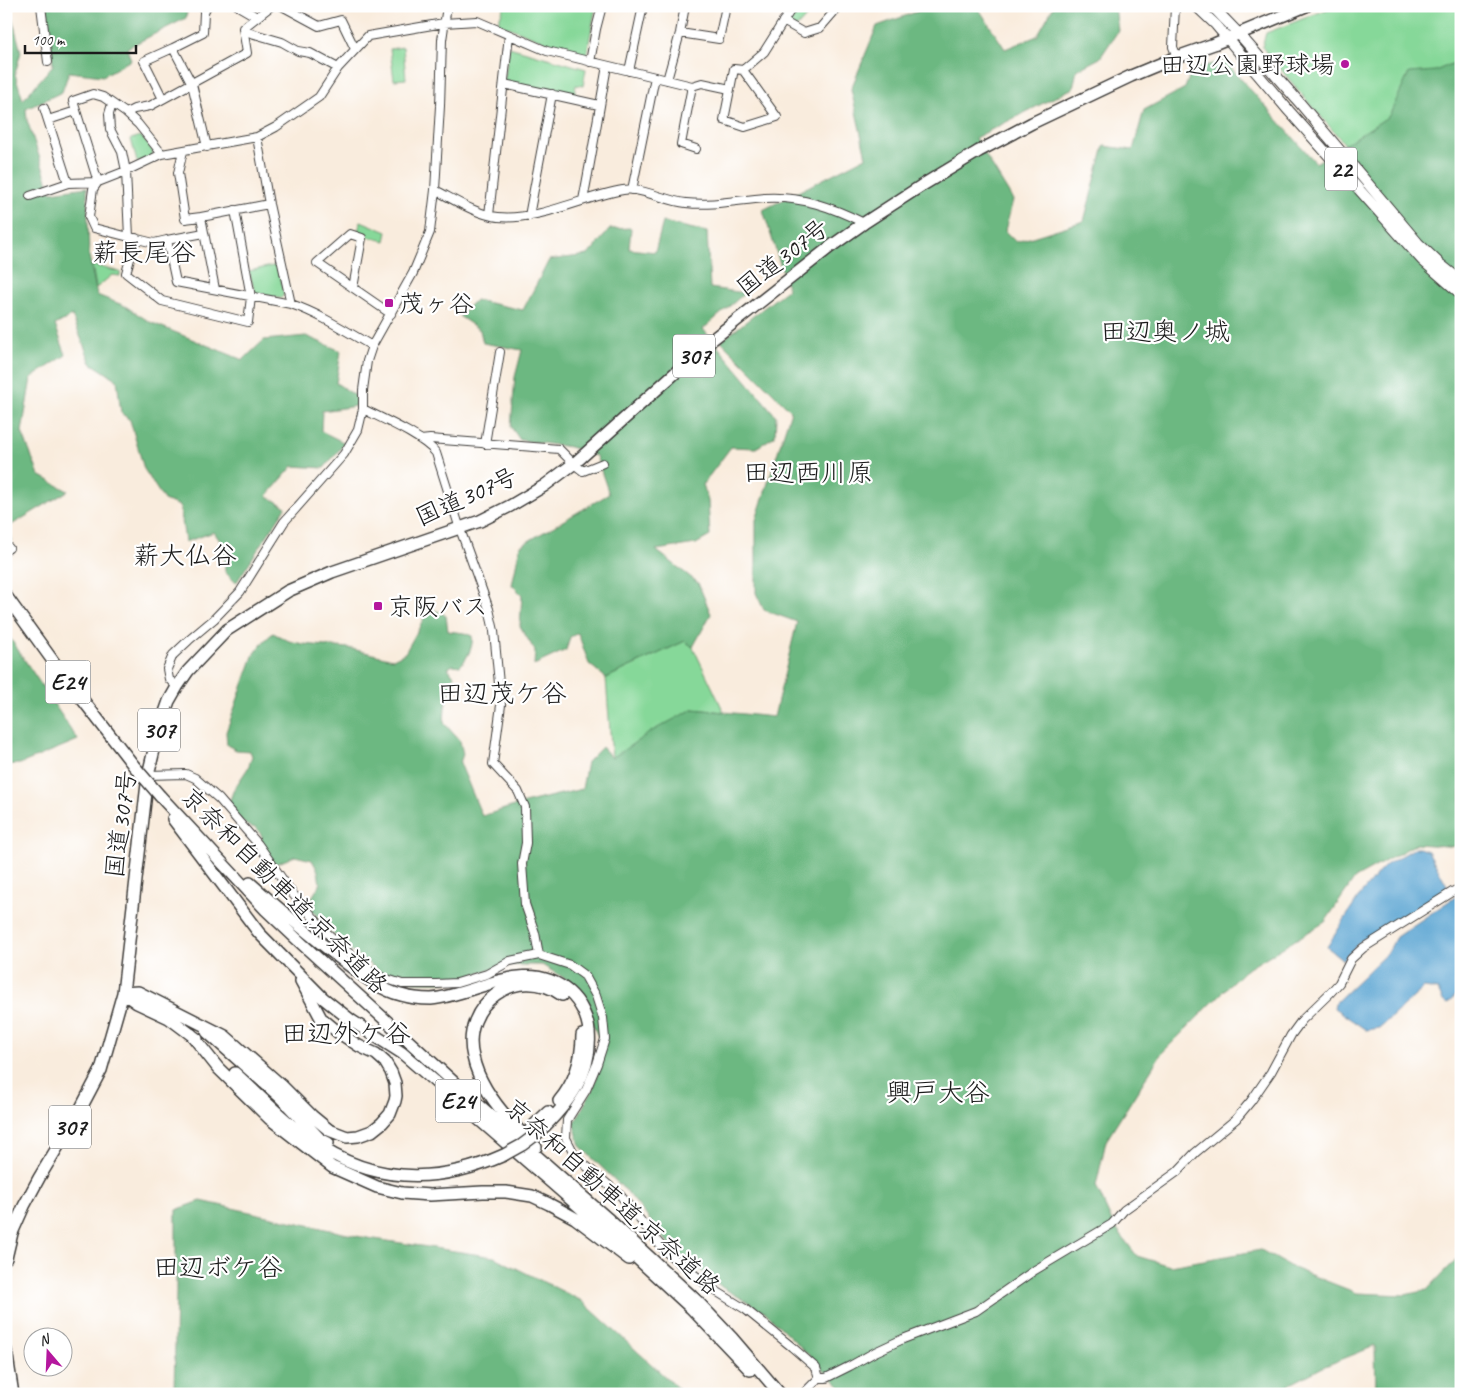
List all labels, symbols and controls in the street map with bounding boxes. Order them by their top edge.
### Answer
scale bar [25,22,136,54]
text: 100 m [32,31,66,50]
place label: 田辺公園野球場 [1160,49,1335,81]
marker: 田辺公園野球場 [1339,58,1351,70]
road number: 22 [1325,147,1357,190]
street label: 国道307号 [730,212,835,304]
district label: 薪長尾谷 [92,236,196,269]
place label: 茂ヶ谷 [399,288,474,320]
marker: 茂ヶ谷 [383,297,395,309]
district label: 田辺奥ノ城 [1100,315,1230,348]
road number: 307 [673,334,715,378]
district label: 田辺西川原 [743,456,873,489]
street label: 国道307号 [410,460,523,534]
district label: 薪大仏谷 [133,539,237,572]
place label: 京阪バス [388,591,488,623]
marker: 京阪バス [372,600,384,612]
road number: E24 [46,660,90,704]
district label: 田辺茂ケ谷 [437,677,567,710]
road number: 307 [138,708,180,752]
street label: 国道307号 [98,768,144,880]
street label: 京奈和自動車道;京奈道路 [174,780,395,1001]
district label: 田辺外ケ谷 [281,1017,411,1050]
district label: 興戸大谷 [886,1076,990,1109]
road number: E24 [436,1080,480,1122]
street label: 京奈和自動車道;京奈道路 [498,1091,727,1302]
road number: 307 [49,1106,91,1148]
district label: 田辺ボケ谷 [153,1251,283,1284]
north arrow [22,1328,72,1378]
text: N [37,1330,53,1350]

